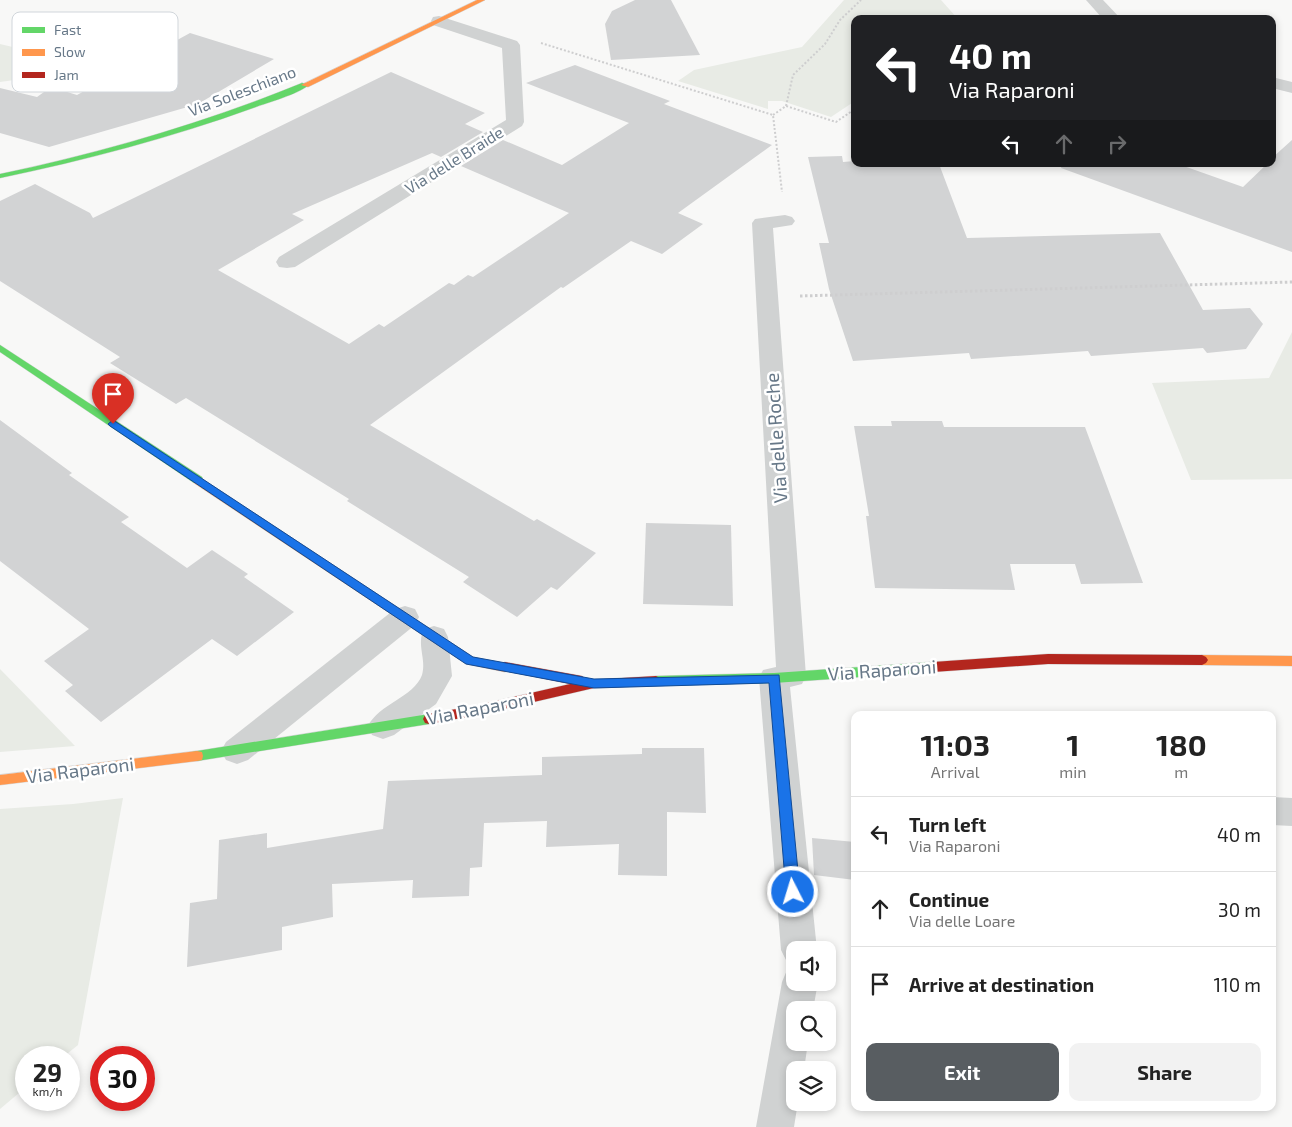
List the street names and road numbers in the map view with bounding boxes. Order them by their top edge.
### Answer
street label: Via Soleschiano [185,61,298,120]
street label: Via delle Braide [401,122,506,197]
street label: Via delle Roche [759,372,792,504]
street label: Via Raparoni [827,654,937,685]
street label: Via Raparoni [424,686,535,729]
street label: Via Raparoni [25,751,135,788]

